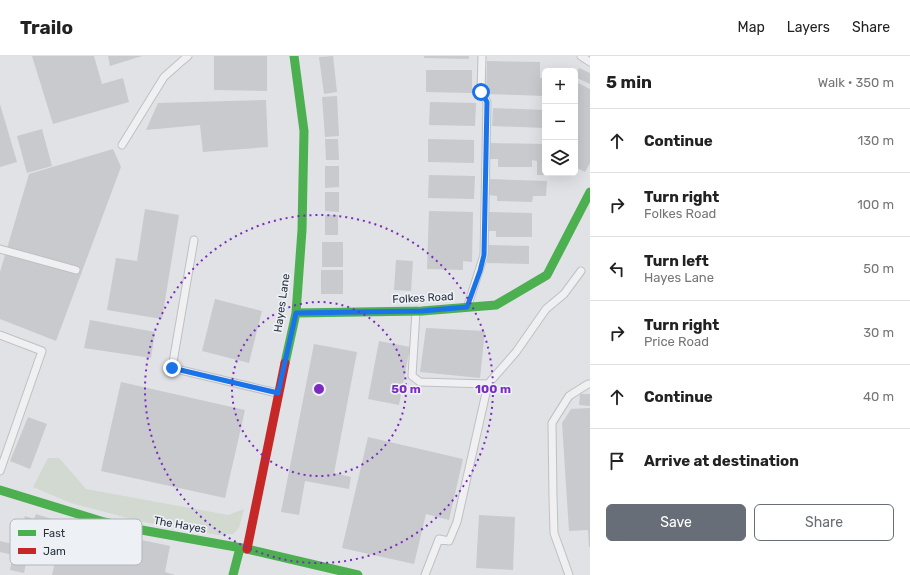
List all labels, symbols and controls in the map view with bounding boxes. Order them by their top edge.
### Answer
text: Trailo [20,16,73,39]
text: Map [738,19,765,36]
text: Layers [787,19,830,36]
text: Share [852,19,890,36]
map controls [542,68,578,176]
button: + [542,68,578,104]
text: 5 min [606,72,652,92]
text: Walk · 350 m [818,75,894,90]
route start [472,83,490,101]
button: − [542,104,578,140]
icon: ahead [606,130,628,152]
text: Continue [644,132,713,150]
text: 130 m [858,133,894,148]
button: layers [542,140,578,176]
text: Turn right [644,188,719,206]
icon: right [606,194,628,216]
text: 100 m [857,197,894,212]
text: Folkes Road [644,206,716,221]
text: Turn left [644,252,709,270]
icon: left [606,258,628,280]
text: 50 m [863,261,894,276]
text: Hayes Lane [644,270,714,285]
street label: Hayes Lane [271,273,293,333]
street label: Folkes Road [392,290,454,306]
text: Turn right [644,316,719,334]
icon: right [606,322,628,344]
text: 30 m [863,325,894,340]
text: Price Road [644,334,709,349]
route end [163,359,181,377]
centre of rings [312,382,326,396]
text: 50 m [391,382,421,396]
text: 100 m [475,382,511,396]
icon: ahead [606,386,628,408]
text: Continue [644,388,713,406]
text: 40 m [863,389,894,404]
icon: arrive [606,450,628,472]
text: Arrive at destination [644,452,799,470]
button: Save [606,504,746,541]
button: Share [754,504,894,541]
street label: The Hayes [153,514,208,536]
legend [10,519,142,565]
text: Fast [43,527,66,540]
text: Jam [43,545,66,558]

